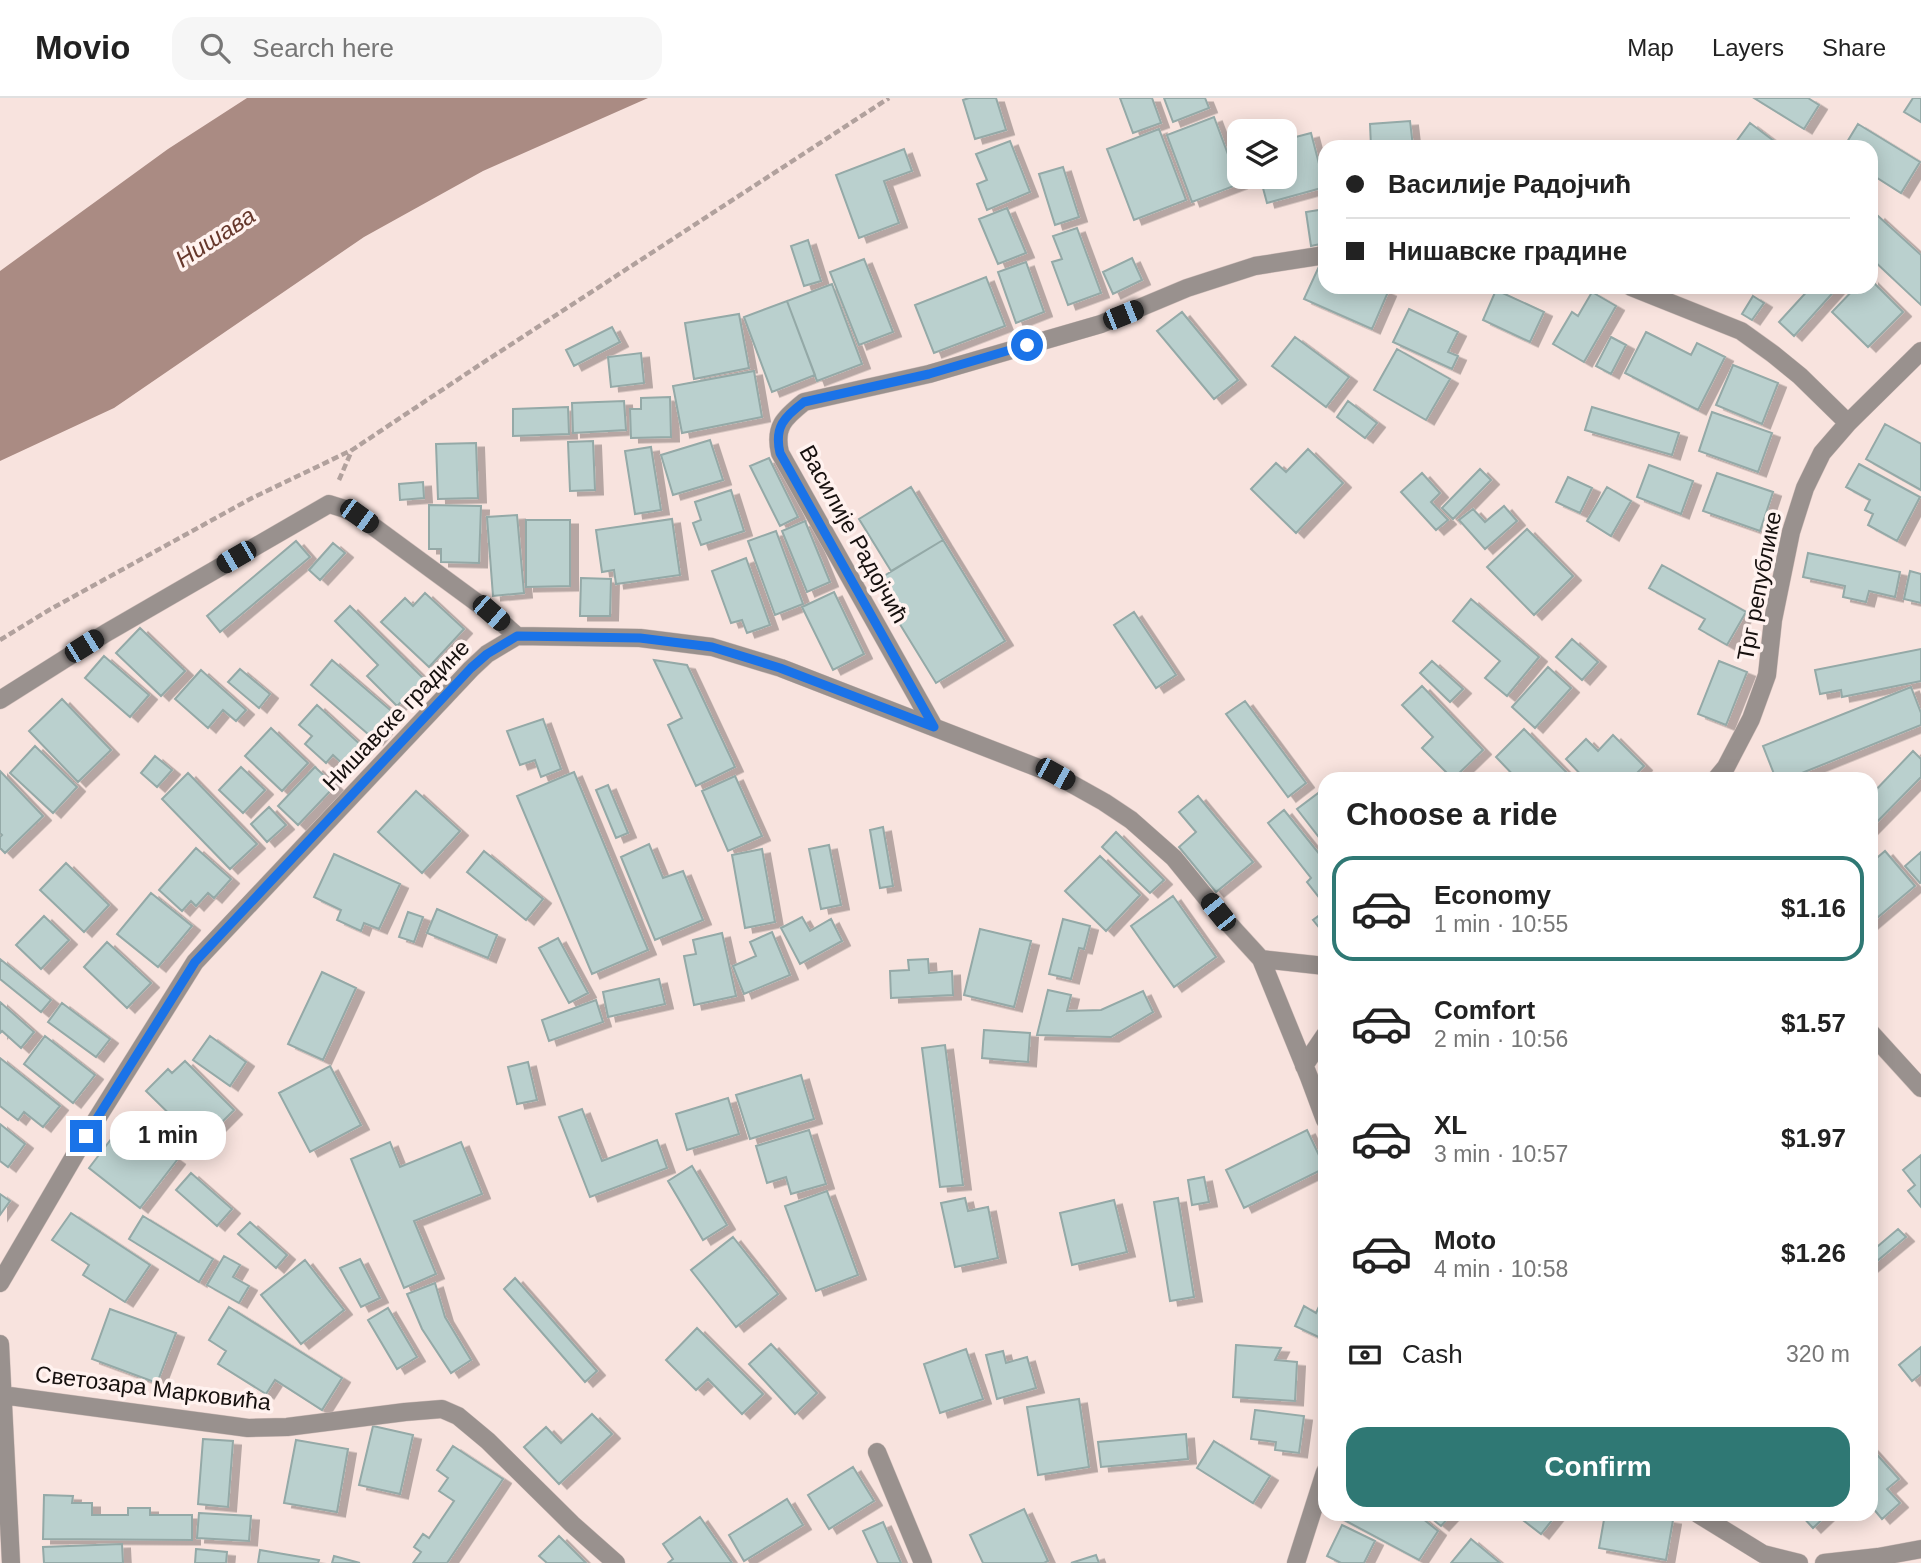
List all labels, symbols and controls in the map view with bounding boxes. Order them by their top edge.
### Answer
search box [172,17,662,80]
text: Movio [35,29,130,66]
icon: search [196,29,234,67]
text: Search here [252,33,394,63]
text: Map [1627,34,1674,61]
text: Layers [1712,34,1784,61]
text: Share [1822,34,1886,61]
map controls [1227,119,1297,189]
button: layers [1227,119,1297,189]
text: Василије Радојчић [1388,169,1631,199]
water label: Нишава [170,201,260,273]
text: Нишавске градине [1388,236,1627,266]
car [1100,297,1147,333]
route start [1011,329,1043,361]
street label: Василије Радојчић [794,441,914,627]
car [336,495,383,537]
street label: Трг републике [1732,509,1786,663]
car [213,537,260,577]
car [469,591,514,635]
car [61,626,108,666]
street label: Нишавске градине [317,634,475,796]
car [1032,755,1079,793]
text: Choose a ride [1346,796,1558,832]
icon: car [1350,877,1413,940]
text: Economy [1434,880,1551,910]
car [1197,889,1240,935]
text: $1.16 [1781,893,1846,923]
text: 1 min · 10:55 [1434,911,1568,937]
icon: car [1350,992,1413,1055]
text: Comfort [1434,995,1535,1025]
text: $1.57 [1781,1008,1846,1038]
text: 2 min · 10:56 [1434,1026,1568,1052]
icon: car [1350,1107,1413,1170]
text: XL [1434,1110,1467,1140]
callout: 1 min [110,1112,226,1160]
route end [70,1120,102,1152]
text: 1 min [138,1122,198,1148]
text: $1.97 [1781,1123,1846,1153]
text: 3 min · 10:57 [1434,1141,1568,1167]
icon: car [1350,1222,1413,1285]
text: Moto [1434,1225,1496,1255]
text: $1.26 [1781,1238,1846,1268]
text: 4 min · 10:58 [1434,1256,1568,1282]
icon: cash [1346,1336,1384,1374]
text: Cash [1402,1339,1463,1369]
text: 320 m [1786,1341,1850,1367]
street label: Светозара Марковића [34,1361,273,1415]
button: Confirm [1346,1427,1850,1507]

